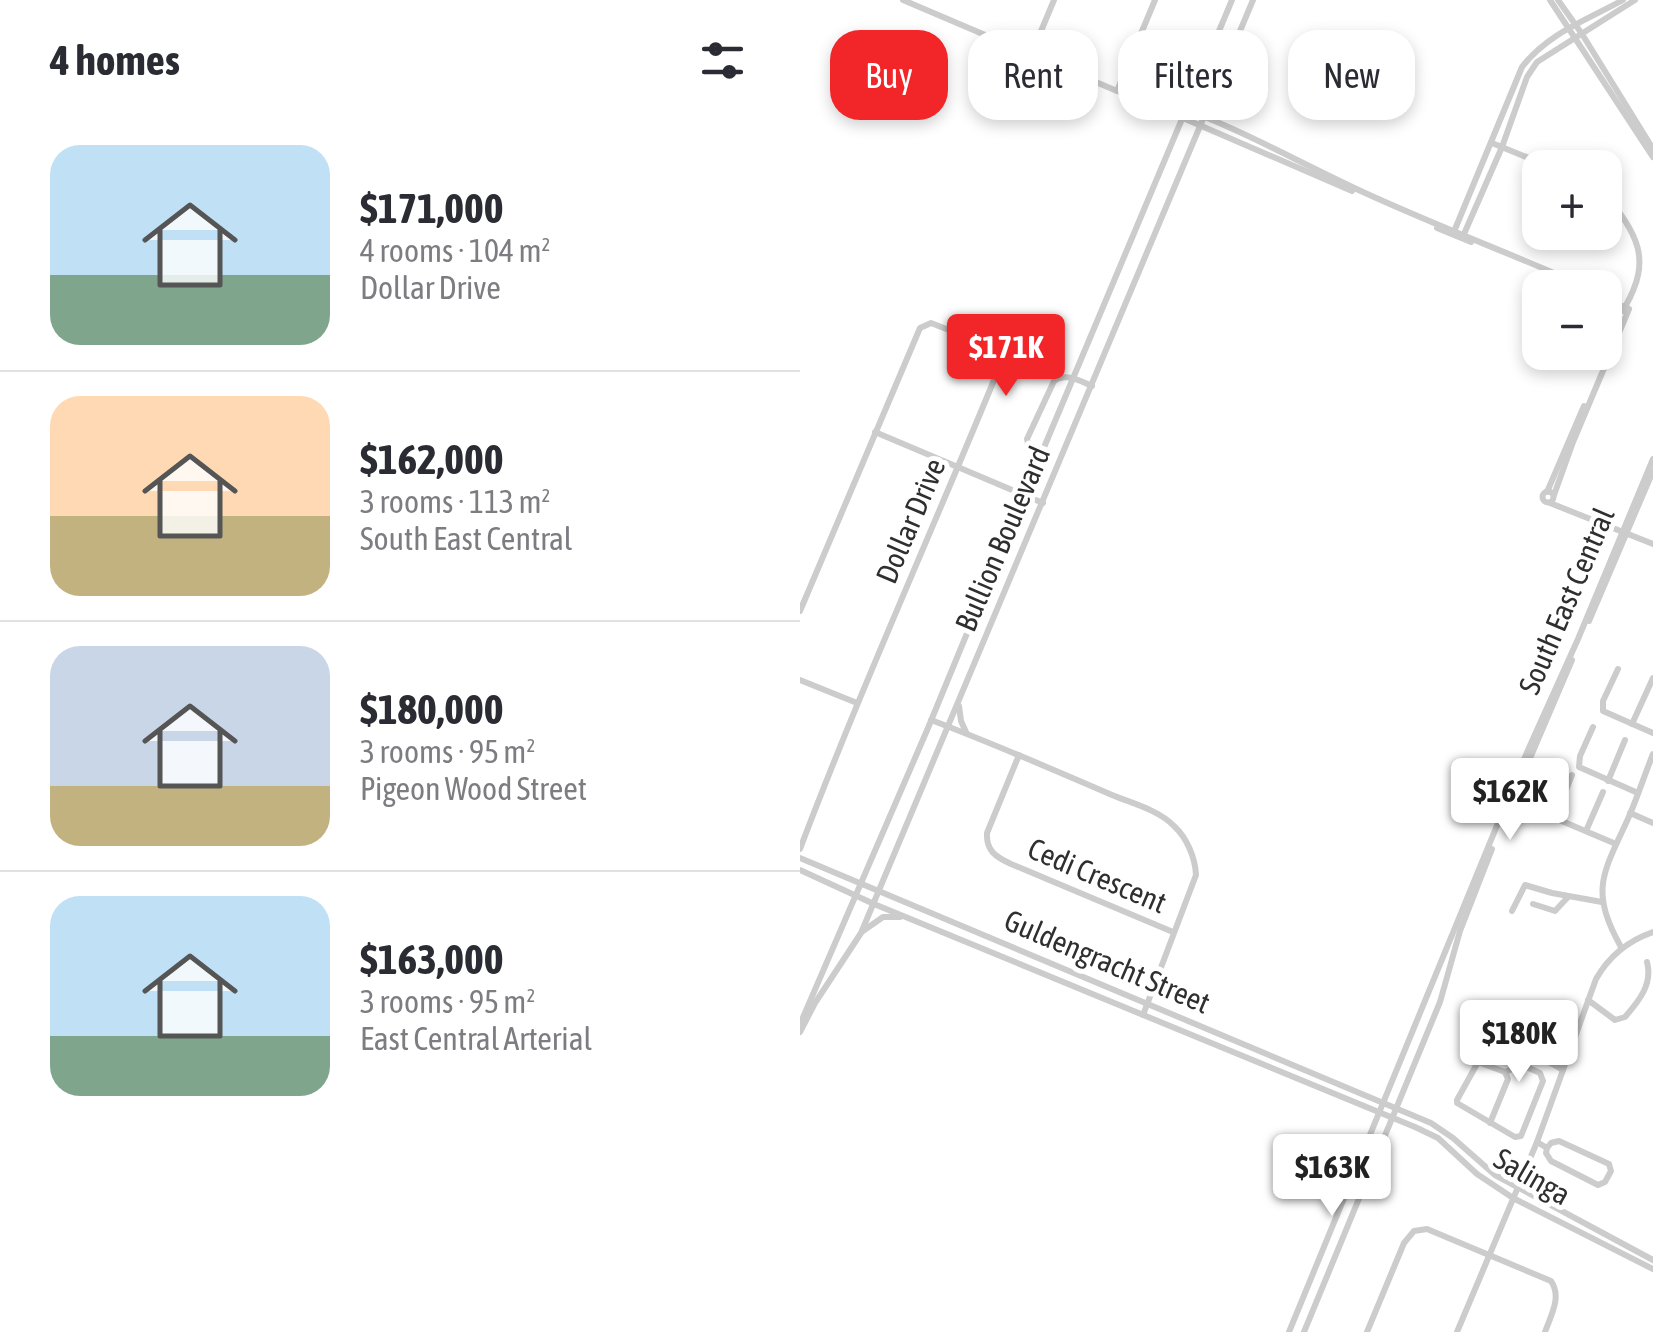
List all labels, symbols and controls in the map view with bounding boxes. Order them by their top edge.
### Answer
chip: Buy [830,30,948,120]
chip: Rent [968,30,1098,120]
chip: Filters [1118,30,1268,120]
chip: New [1288,30,1415,120]
icon: filters [695,33,750,88]
text: 4 homes [50,36,180,84]
map controls [1522,150,1622,370]
button: + [1522,150,1622,250]
text: $171,000 [360,184,504,232]
icon: home [130,185,250,305]
text: 4 rooms · 104 m² [360,232,550,269]
text: Dollar Drive [360,269,501,306]
button: − [1522,270,1622,370]
pin: $171K [936,314,1076,399]
text: $171K [969,328,1043,365]
text: $162,000 [360,435,504,483]
icon: home [130,436,250,556]
street label: Bullion Boulevard [948,441,1056,636]
street label: Dollar Drive [869,453,952,588]
text: 3 rooms · 113 m² [360,483,550,520]
street label: South East Central [1512,502,1621,699]
text: South East Central [360,520,572,557]
text: $180,000 [360,685,504,733]
icon: home [130,686,250,806]
text: 3 rooms · 95 m² [360,733,535,770]
pin: $162K [1440,758,1580,843]
text: Pigeon Wood Street [360,770,587,807]
text: $162K [1473,772,1547,809]
street label: Cedi Crescent [1023,831,1172,919]
street label: Guldengracht Street [1000,902,1215,1020]
text: $163,000 [360,935,504,983]
icon: home [130,936,250,1056]
text: 3 rooms · 95 m² [360,983,535,1020]
pin: $180K [1449,1000,1589,1085]
text: $180K [1482,1014,1556,1051]
text: East Central Arterial [360,1020,592,1057]
pin: $163K [1262,1134,1402,1219]
street label: Salinga [1488,1141,1577,1211]
text: $163K [1295,1148,1369,1185]

